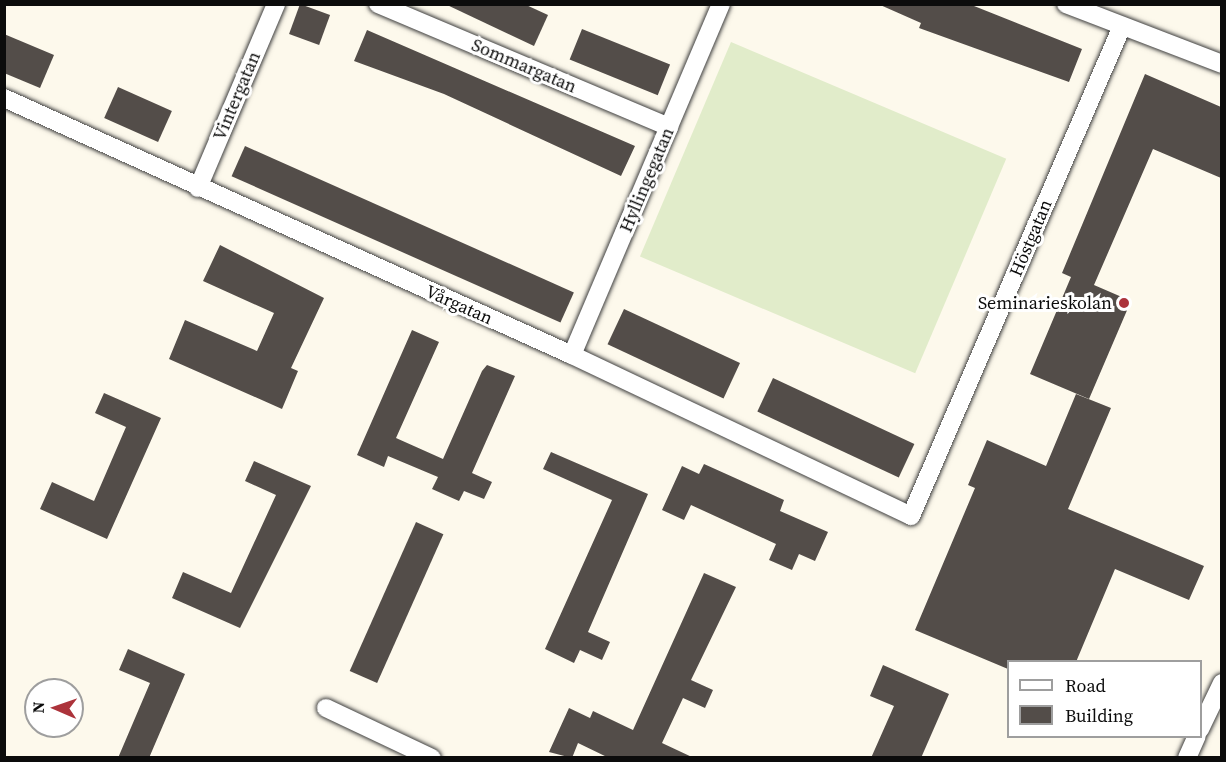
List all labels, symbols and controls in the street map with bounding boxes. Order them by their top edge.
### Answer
street label: Sommargatan [468,34,580,98]
street label: Vintergatan [209,48,265,144]
street label: Hyllingegatan [615,124,679,236]
street label: Höstgatan [1005,196,1057,280]
street label: Vårgatan [422,281,496,329]
place label: Seminarieskolan [978,292,1112,314]
marker: Seminarieskolan [1117,296,1131,310]
legend [1007,660,1202,738]
text: Road [1065,673,1106,698]
north arrow [24,678,84,738]
text: N [27,701,49,714]
text: Building [1065,703,1133,728]

